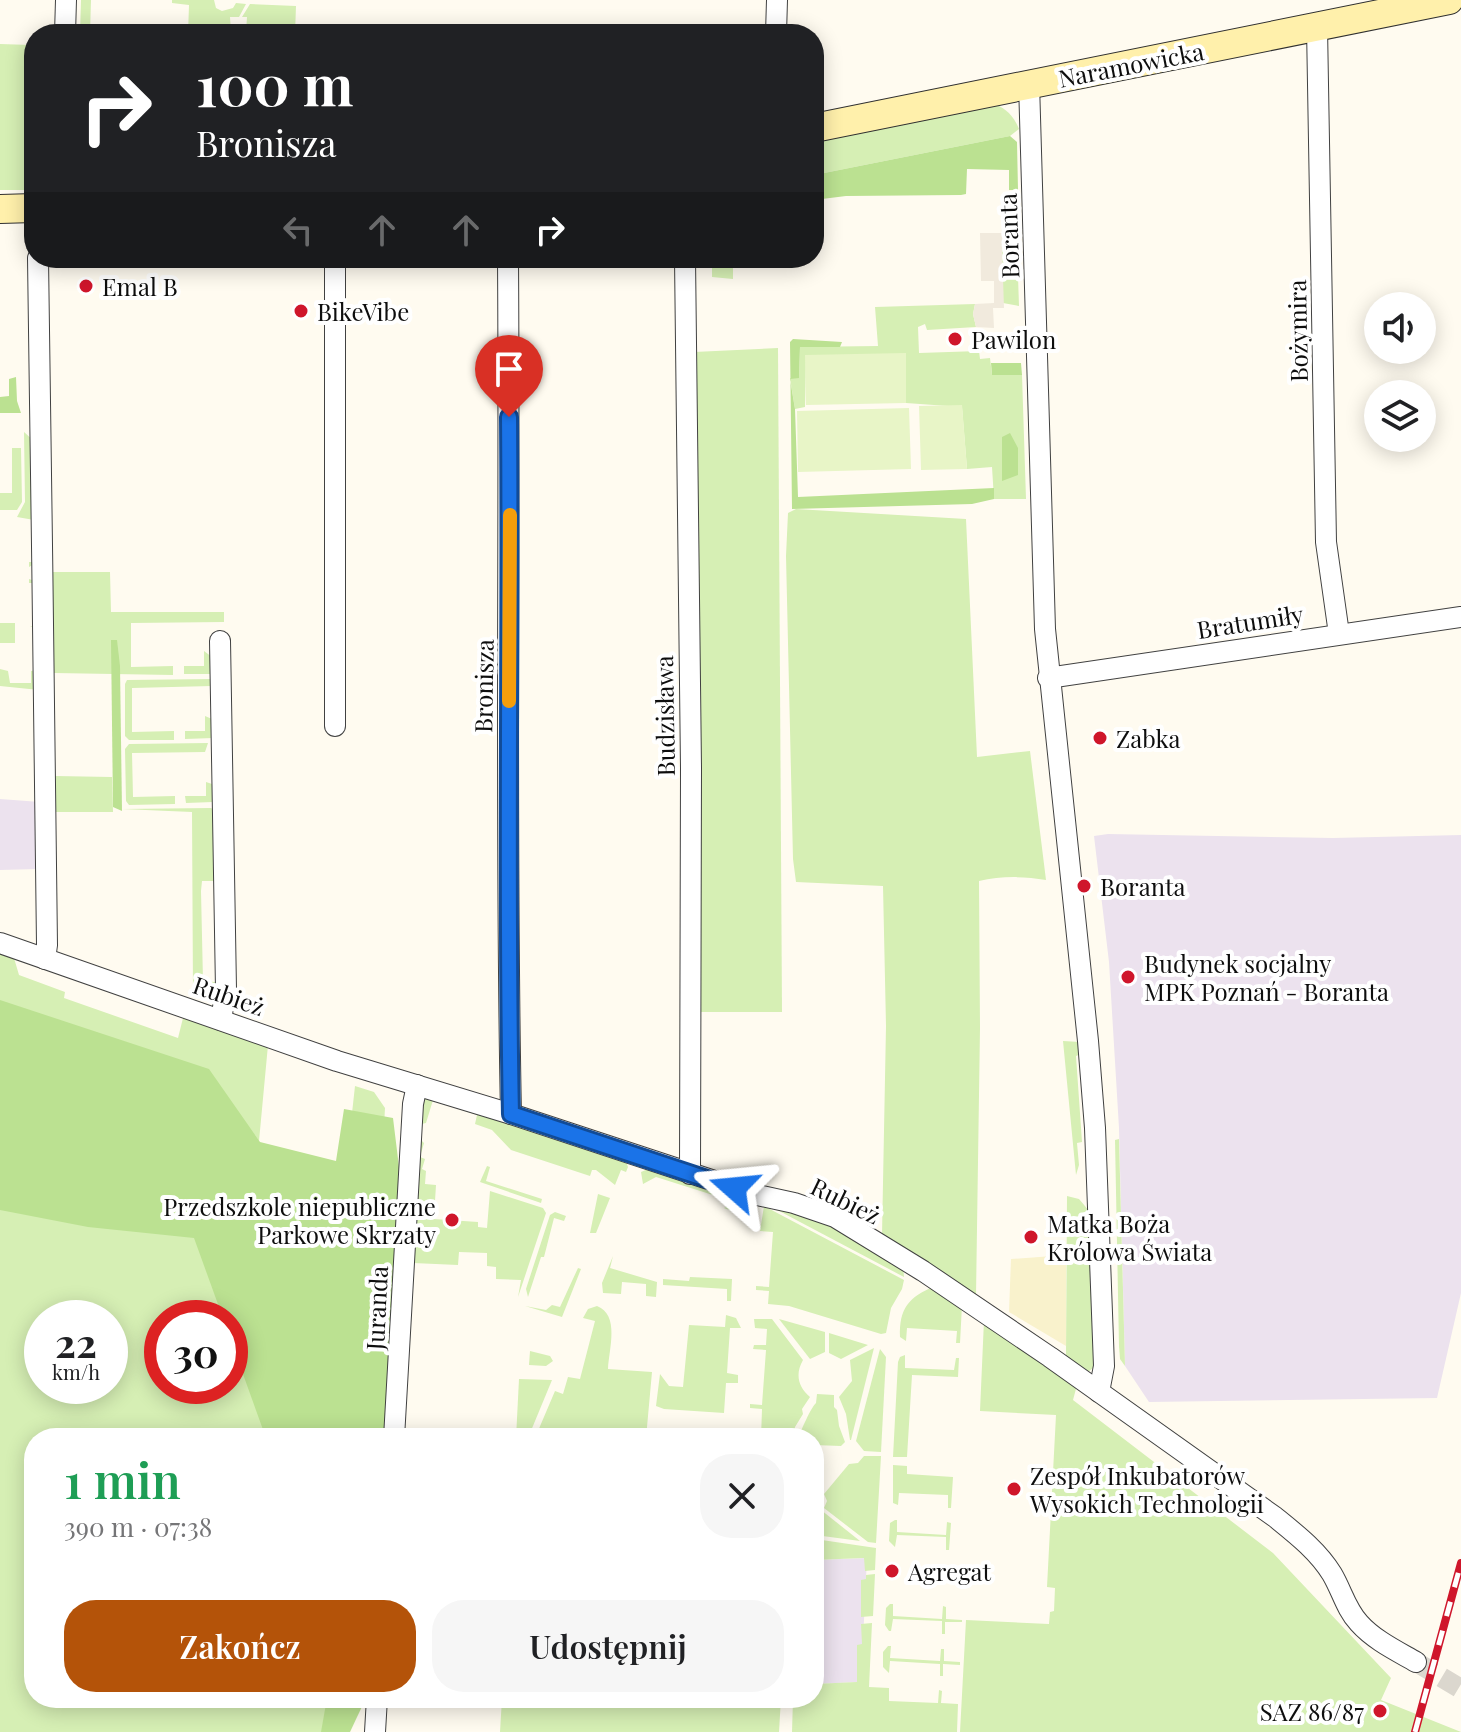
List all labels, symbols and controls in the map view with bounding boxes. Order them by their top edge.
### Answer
street label: Naramowicka [1056,34,1206,94]
text: 100 m [196,46,353,121]
icon: right [64,56,168,160]
text: Bronisza [196,118,336,166]
street label: Boranta [991,193,1025,279]
icon: left [276,208,320,252]
icon: ahead [360,208,404,252]
icon: ahead [444,208,488,252]
icon: right [528,208,572,252]
place label: Emal B [102,270,178,302]
marker: Emal B [77,277,95,295]
street label: Bożymira [1280,279,1314,383]
map controls [1364,292,1436,452]
button: sound [1364,292,1436,364]
place label: BikeVibe [317,295,409,327]
marker: BikeVibe [292,302,310,320]
place label: Pawilon [971,323,1056,355]
marker: Pawilon [946,330,964,348]
pin [475,335,543,417]
icon: arrive [487,347,531,391]
button: layers [1364,380,1436,452]
street label: Bratumiły [1195,597,1305,645]
street label: Bronisza [466,639,500,733]
street label: Budzisława [647,655,681,777]
place label: Zabka [1116,722,1180,754]
marker: Zabka [1091,729,1109,747]
place label: Boranta [1100,870,1186,902]
marker: Boranta [1075,877,1093,895]
place label: Budynek socjalny MPK Poznań - Boranta [1144,947,1389,1007]
street label: Rubież [189,968,269,1022]
marker: Budynek socjalny MPK Poznań - Boranta [1119,968,1137,986]
position arrow [692,1146,776,1230]
street label: Rubież [806,1169,886,1231]
place label: Przedszkole niepubliczne Parkowe Skrzaty [163,1190,436,1250]
place label: Matka Boża Królowa Świata [1047,1207,1212,1267]
marker: Przedszkole niepubliczne Parkowe Skrzaty [443,1211,461,1229]
marker: Matka Boża Królowa Świata [1022,1228,1040,1246]
street label: Juranda [358,1265,394,1352]
speed limit sign: 30 [144,1300,248,1404]
text: 22 [55,1315,97,1368]
text: km/h [52,1358,100,1385]
text: 1 min [64,1447,181,1511]
button: close [700,1454,784,1538]
place label: Zespół Inkubatorów Wysokich Technologii [1029,1459,1264,1519]
marker: Zespół Inkubatorów Wysokich Technologii [1005,1480,1023,1498]
text: 390 m · 07:38 [64,1509,212,1544]
place label: Agregat [907,1555,992,1587]
marker: Agregat [883,1562,901,1580]
button: Zakończ [64,1600,416,1692]
button: Udostępnij [432,1600,784,1692]
place label: SAZ 86/87 [1260,1695,1364,1727]
marker: SAZ 86/87 [1371,1702,1389,1720]

